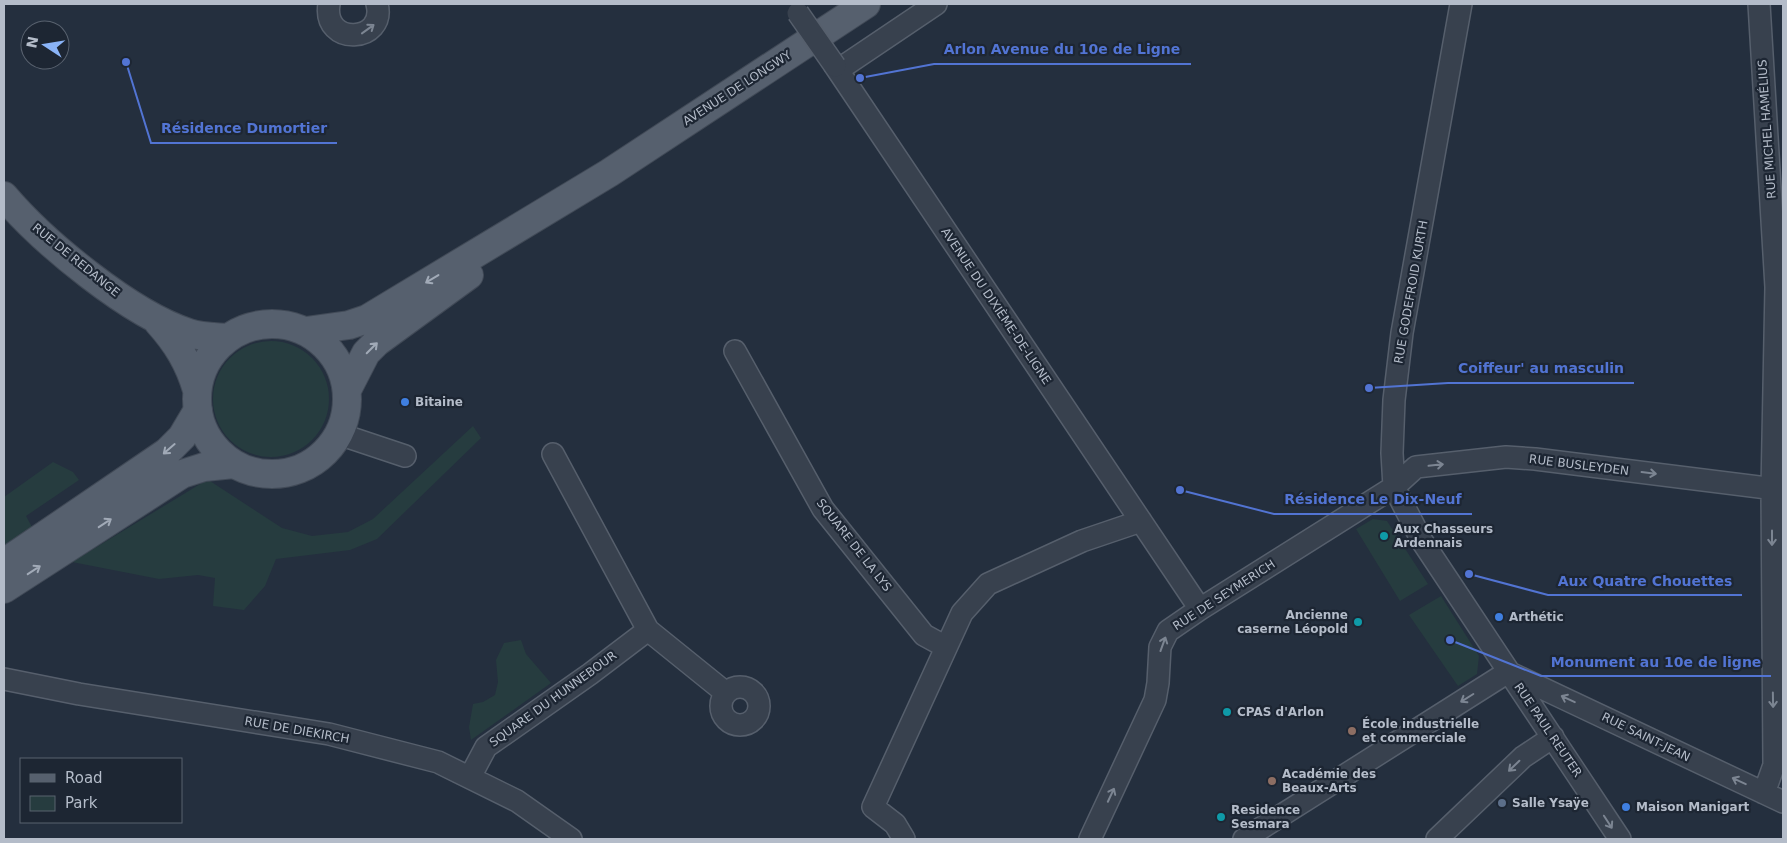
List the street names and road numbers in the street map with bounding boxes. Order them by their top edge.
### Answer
street label: AVENUE DE LONGWY [680,47,794,128]
street label: RUE MICHEL HAMÉLIUS [1754,59,1779,199]
street label: RUE GODEFROID KURTH [1391,219,1431,365]
street label: RUE DE REDANGE [30,221,122,299]
street label: AVENUE DU DIXIÈME-DE-LIGNE [938,224,1055,387]
street label: RUE BUSLEYDEN [1528,452,1630,478]
street label: SQUARE DE LA LYS [814,496,894,594]
street label: RUE DE SEYMERICH [1170,557,1278,633]
street label: SQUARE DU HUNNEBOUR [487,648,619,750]
street label: RUE PAUL REUTER [1511,680,1585,780]
street label: RUE SAINT-JEAN [1600,710,1692,764]
street label: RUE DE DIEKIRCH [244,714,350,746]

